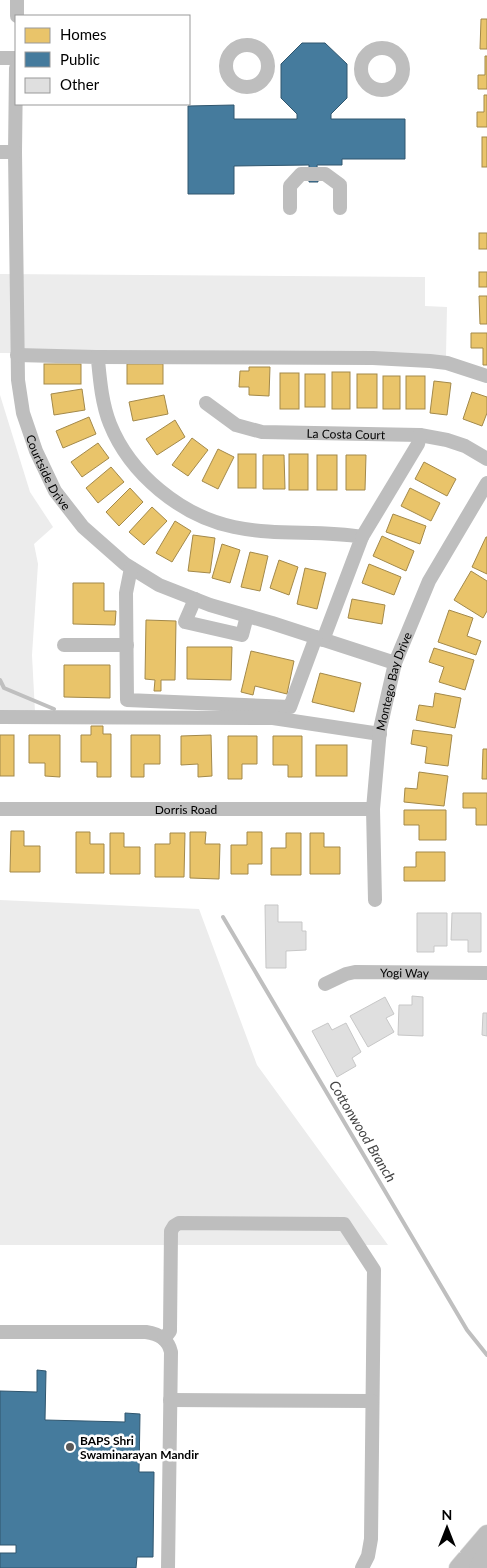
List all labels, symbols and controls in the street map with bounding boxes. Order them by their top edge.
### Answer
legend [15,15,190,105]
text: Homes [60,25,106,43]
text: Public [60,50,100,68]
text: Other [60,75,100,93]
street label: La Costa Court [306,425,386,442]
street label: Courtside Drive [23,432,74,513]
street label: Montego Bay Drive [372,630,415,732]
street label: Dorris Road [155,802,217,817]
street label: Yogi Way [380,965,430,980]
water label: Cottonwood Branch [326,1077,400,1185]
place label: BAPS Shri Swaminarayan Mandir [80,1433,199,1462]
marker: BAPS Shri Swaminarayan Mandir [64,1441,76,1453]
north arrow [422,1503,472,1553]
text: N [442,1506,452,1523]

